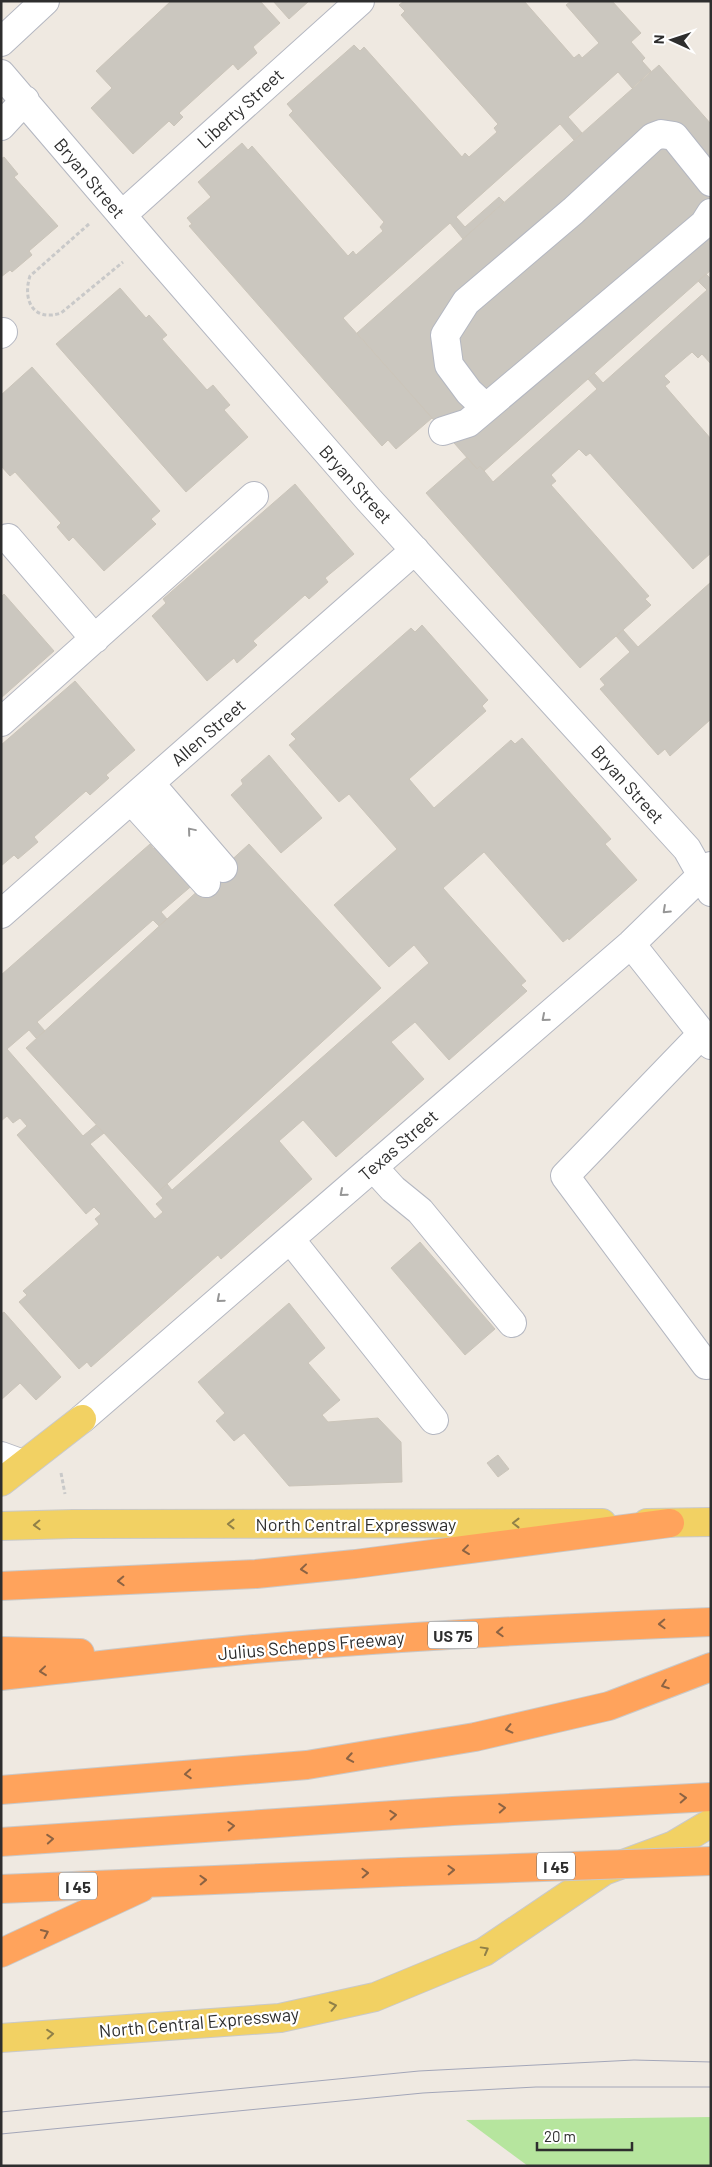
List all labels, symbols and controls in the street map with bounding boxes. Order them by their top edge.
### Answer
north arrow [647,15,697,65]
text: N [650,34,667,44]
street label: Liberty Street [192,64,288,152]
street label: Bryan Street [50,133,130,223]
street label: Bryan Street [315,440,397,528]
street label: Allen Street [166,694,250,770]
street label: Bryan Street [587,740,669,828]
one-way arrow [188,828,197,837]
one-way arrow [663,904,672,913]
one-way arrow [542,1012,551,1021]
street label: Texas Street [354,1105,442,1185]
one-way arrow [340,1187,349,1196]
one-way arrow [217,1294,226,1303]
street label: North Central Expressway [256,1513,456,1535]
one-way arrow [512,1518,520,1528]
one-way arrow [227,1519,235,1529]
one-way arrow [33,1520,40,1530]
one-way arrow [461,1544,470,1554]
one-way arrow [300,1563,308,1574]
one-way arrow [116,1576,124,1587]
one-way arrow [658,1619,666,1629]
road number: US 75 [428,1622,478,1648]
street label: Julius Schepps Freeway [217,1626,405,1664]
one-way arrow [495,1626,503,1637]
one-way arrow [39,1665,47,1676]
one-way arrow [662,1679,670,1689]
one-way arrow [505,1723,514,1734]
one-way arrow [345,1753,354,1763]
one-way arrow [184,1769,192,1780]
one-way arrow [679,1793,687,1803]
one-way arrow [498,1803,506,1814]
one-way arrow [389,1810,397,1821]
one-way arrow [227,1821,235,1832]
one-way arrow [46,1834,54,1845]
road number: I 45 [537,1852,575,1880]
one-way arrow [447,1864,455,1875]
one-way arrow [361,1868,369,1879]
road number: I 45 [59,1872,97,1900]
one-way arrow [199,1875,207,1886]
one-way arrow [40,1929,49,1939]
one-way arrow [480,1946,489,1956]
one-way arrow [329,2001,337,2012]
street label: North Central Expressway [98,2002,300,2042]
one-way arrow [46,2029,54,2040]
scale bar [537,2120,632,2152]
text: 20 m [544,2127,576,2145]

